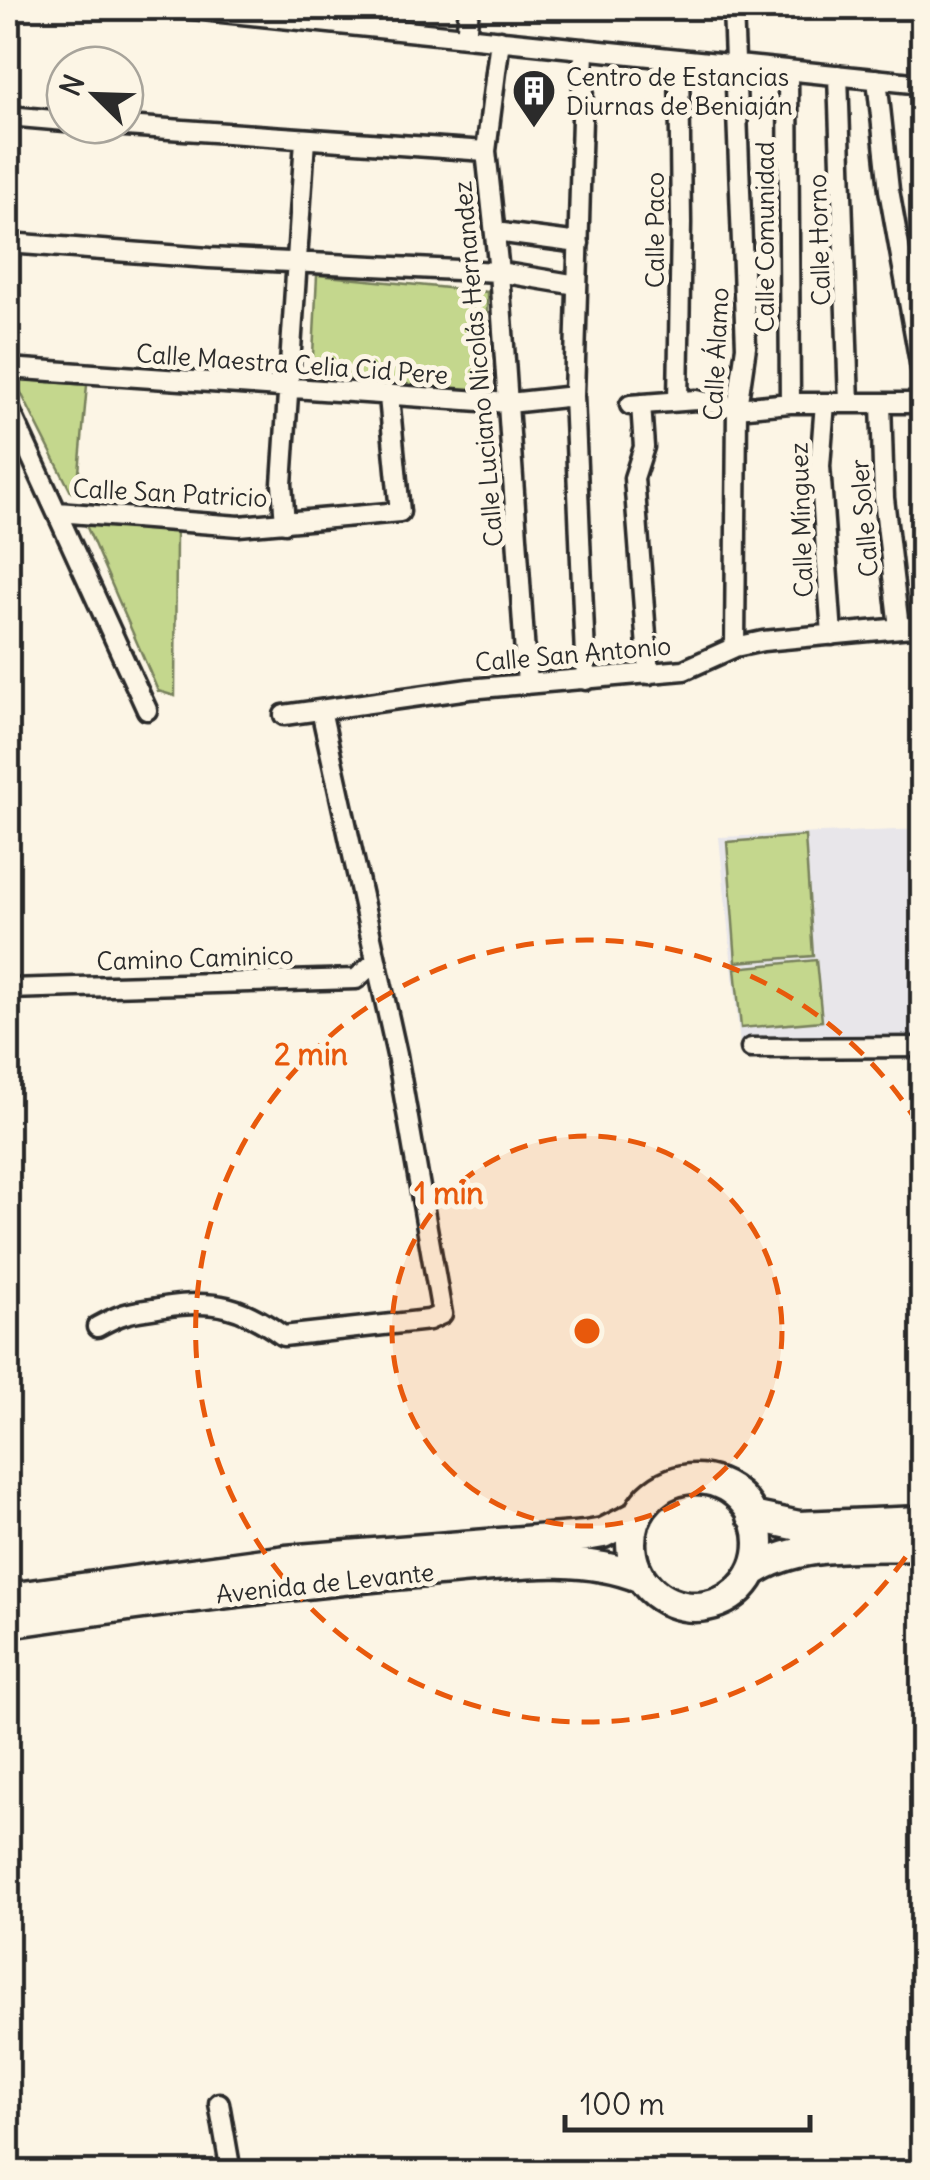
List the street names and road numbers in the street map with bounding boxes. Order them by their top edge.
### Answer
street label: Calle Comunidad [749,141,781,333]
street label: Calle Paco [639,172,671,288]
street label: Calle Horno [801,174,837,306]
street label: Calle Luciano Nicolás Hernandez [446,180,510,548]
street label: Calle Álamo [697,287,735,421]
street label: Calle Maestra Celia Cid Pere [135,337,449,391]
street label: Calle Mínguez [782,442,820,598]
street label: Calle Soler [843,458,885,578]
street label: Calle San Patricio [72,472,268,514]
street label: Calle San Antonio [474,629,672,679]
street label: Camino Caminico [96,939,294,977]
street label: Avenida de Levante [214,1556,436,1610]

